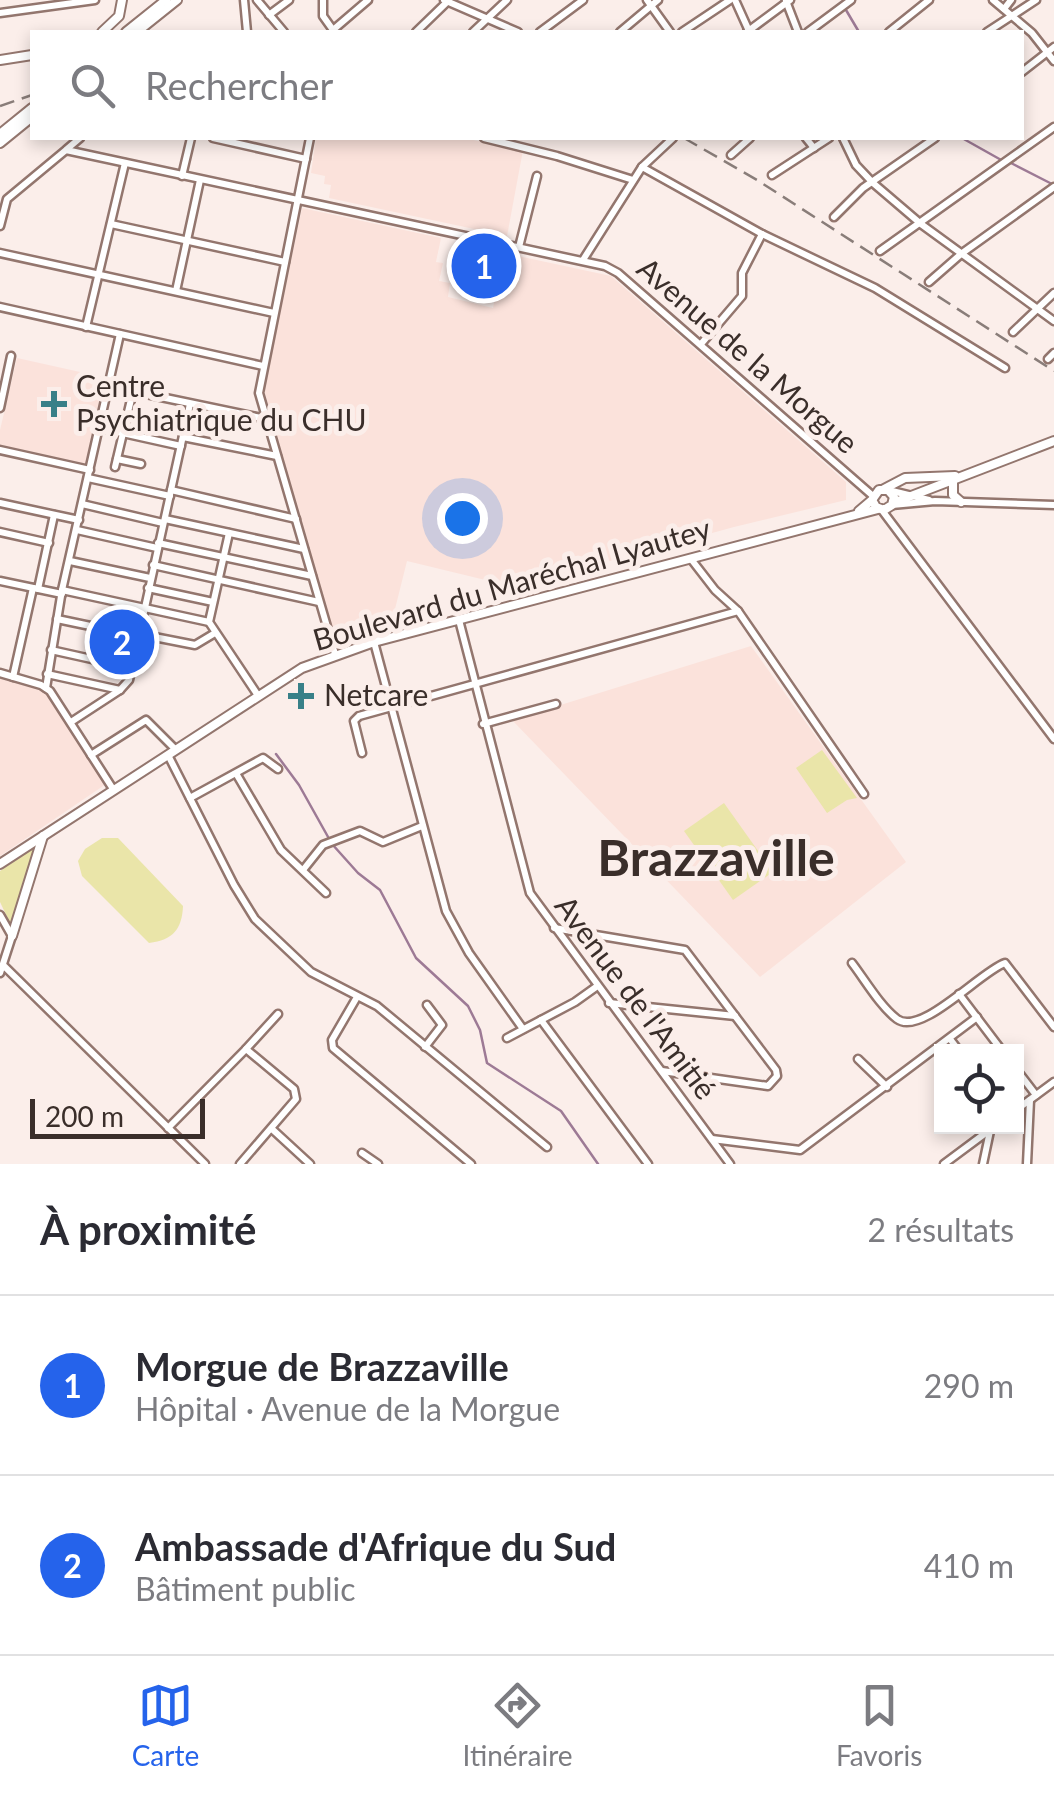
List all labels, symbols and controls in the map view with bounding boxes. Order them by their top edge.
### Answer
search box [30,30,1024,140]
icon: search [65,58,120,113]
text: Rechercher [145,62,333,108]
pin: 1 [452,228,516,304]
street label: Avenue de la Morgue [631,249,866,460]
place label: Centre Psychiatrique du CHU [76,367,367,437]
marker: Centre Psychiatrique du CHU [41,391,67,417]
your location [437,493,488,544]
street label: Boulevard du Maréchal Lyautey [309,509,715,657]
pin: 2 [90,604,154,680]
place label: Netcare [324,676,428,712]
marker: Netcare [288,683,314,709]
district label: Brazzaville [597,827,835,887]
street label: Avenue de l'Amitié [548,888,725,1106]
map controls [934,1044,1024,1134]
button: locate [934,1044,1024,1134]
scale bar [30,1094,205,1138]
text: 200 m [45,1099,124,1133]
text: À proximité [40,1204,256,1254]
text: 2 résultats [868,1210,1014,1249]
text: Morgue de Brazzaville [135,1343,509,1389]
text: 1 [63,1366,82,1405]
text: 290 m [924,1366,1014,1405]
text: Hôpital · Avenue de la Morgue [135,1389,560,1428]
text: Ambassade d'Afrique du Sud [135,1523,616,1569]
text: 2 [63,1546,82,1585]
text: 410 m [924,1546,1014,1585]
text: Bâtiment public [135,1569,356,1608]
tab: Carte [132,1678,199,1772]
tab: Itinéraire [463,1678,573,1772]
tab: Favoris [836,1678,922,1772]

